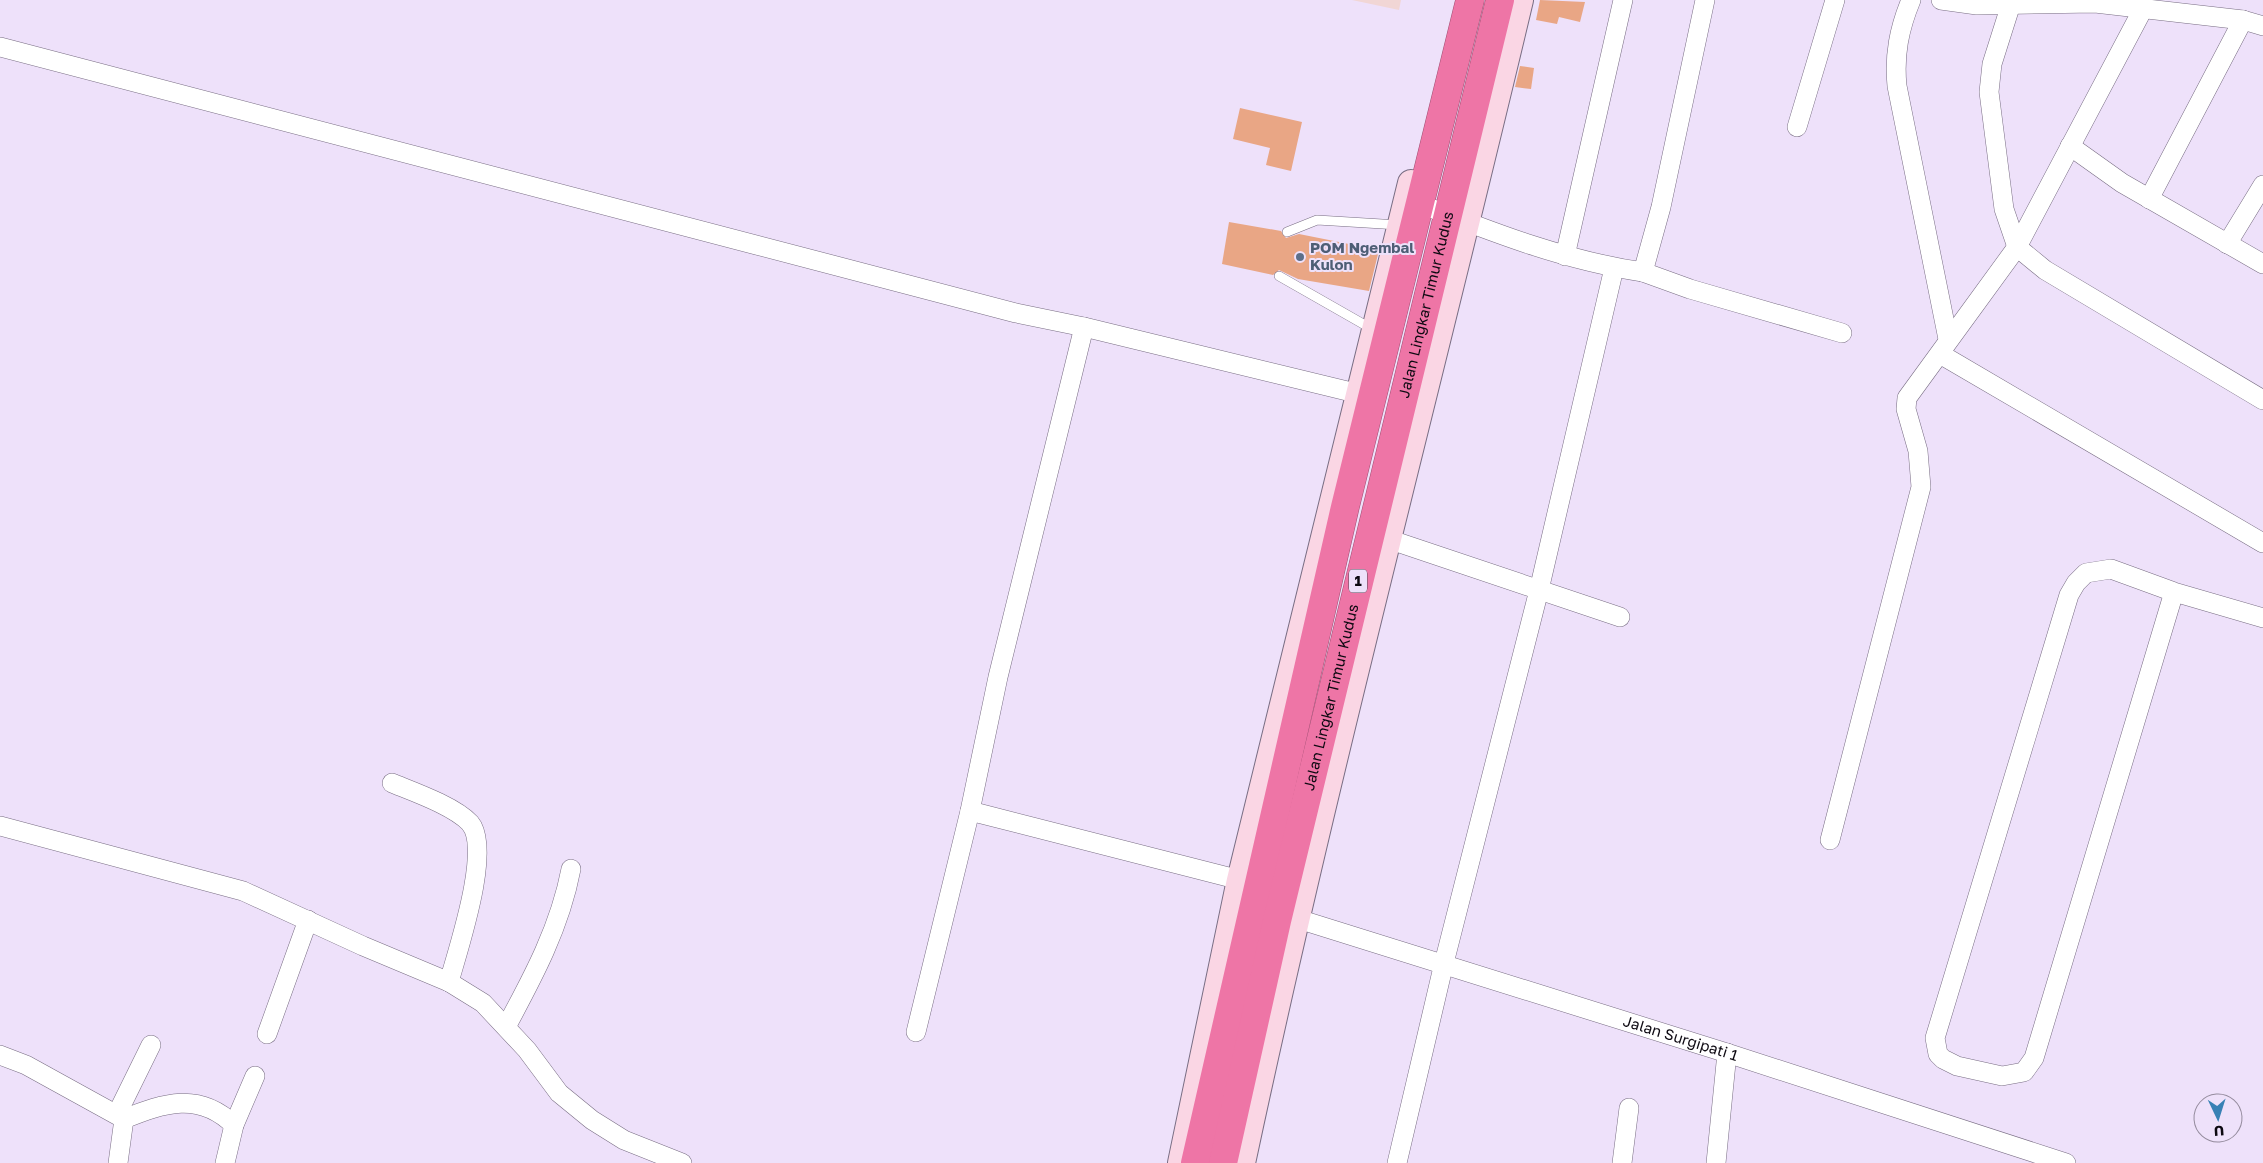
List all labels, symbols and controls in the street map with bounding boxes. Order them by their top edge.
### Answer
street label: Jalan Lingkar Timur Kudus [1394,209,1457,400]
place label: POM Ngembal Kulon [1310,238,1414,273]
marker: POM Ngembal Kulon [1294,251,1306,263]
road number: 1 [1349,570,1367,592]
street label: Jalan Lingkar Timur Kudus [1299,602,1361,792]
street label: Jalan Surgipati 1 [1621,1011,1741,1064]
north arrow [2193,1093,2243,1143]
text: U [2213,1123,2225,1140]

